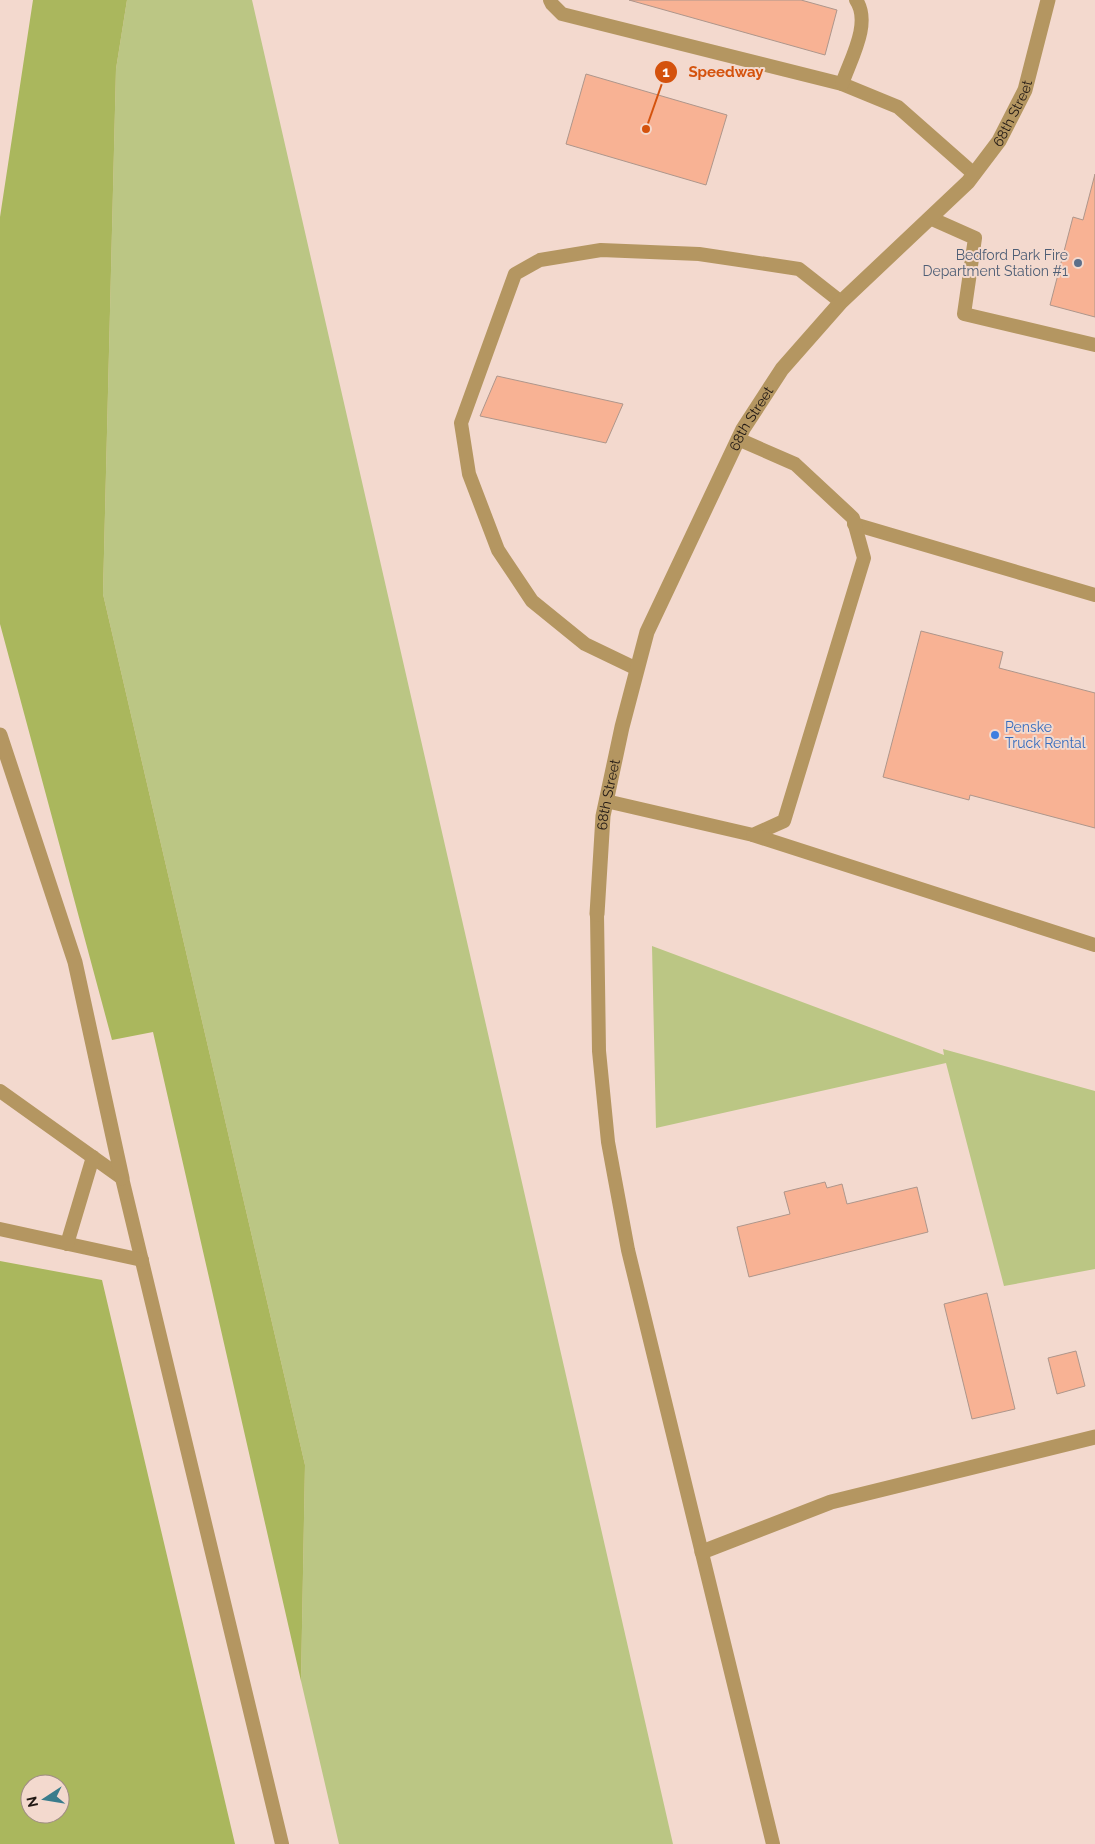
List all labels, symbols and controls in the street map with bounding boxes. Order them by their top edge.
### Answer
callout: Speedway [653,57,773,87]
text: 1 [662,63,670,81]
text: Speedway [688,63,764,81]
street label: 68th Street [990,78,1035,150]
place label: Bedford Park Fire Department Station #1 [923,247,1068,279]
marker: Bedford Park Fire Department Station #1 [1072,257,1084,269]
street label: 68th Street [726,383,777,453]
place label: Penske Truck Rental [1005,719,1086,751]
marker: Penske Truck Rental [989,729,1001,741]
street label: 68th Street [594,757,623,831]
north arrow [20,1774,70,1824]
text: N [23,1795,41,1809]

